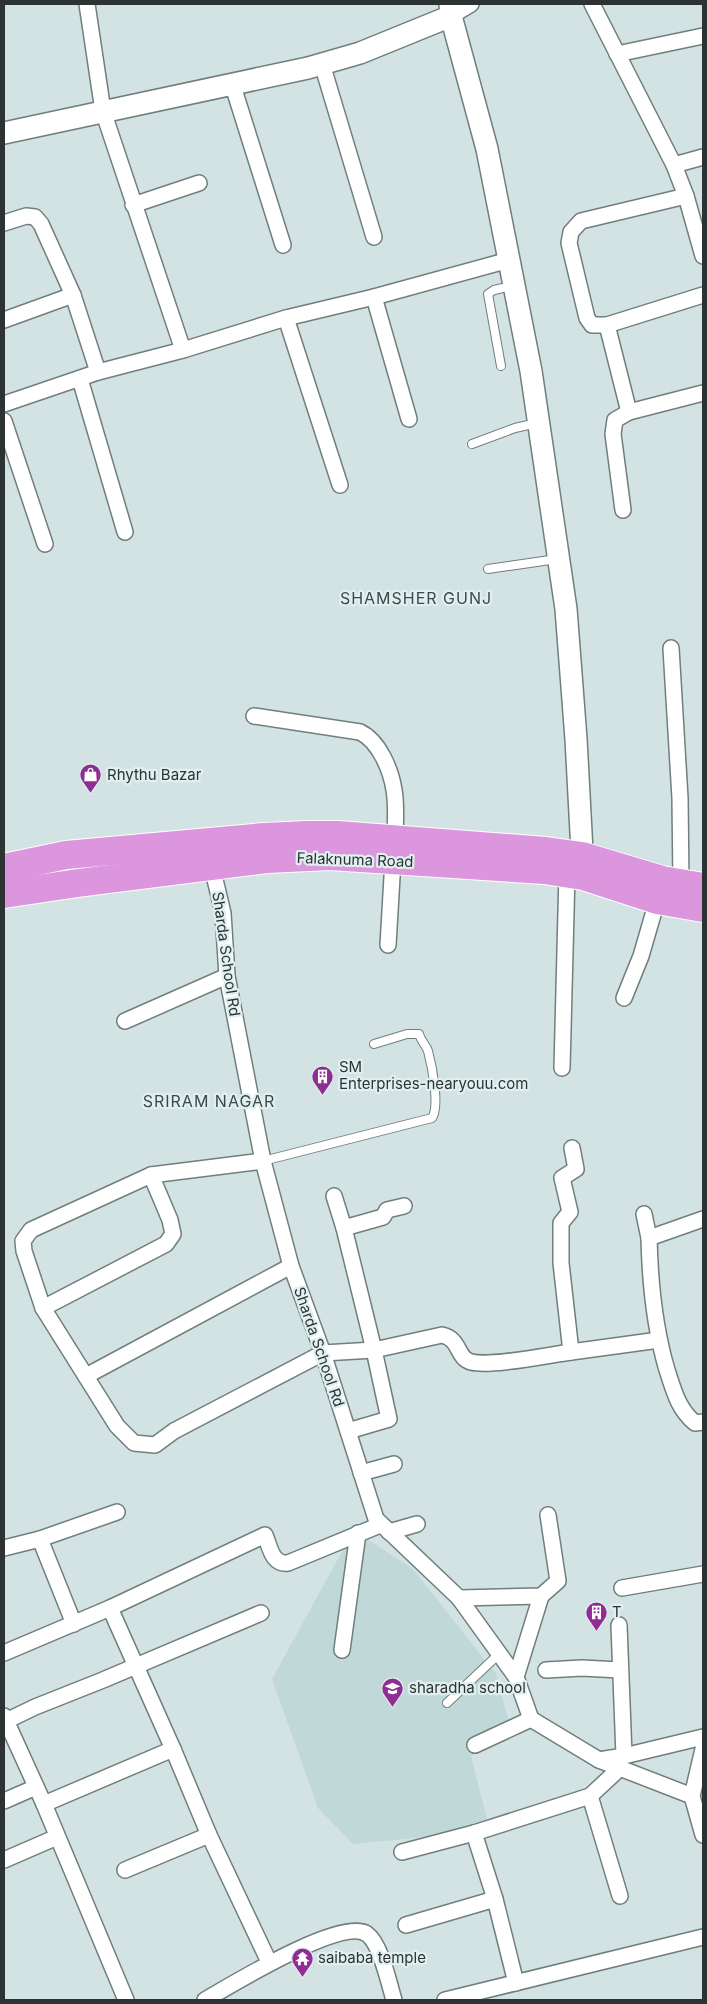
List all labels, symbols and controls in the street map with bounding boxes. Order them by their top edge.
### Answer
district label: SHAMSHER GUNJ [340,588,492,608]
shop icon: Rhythu Bazar [79,763,103,794]
place label: Rhythu Bazar [107,765,202,784]
street label: Falaknuma Road [296,848,414,871]
street label: Sharda School Rd [208,890,245,1017]
place label: SM Enterprises-nearyouu.com [339,1057,528,1093]
building icon: SM Enterprises-nearyouu.com [311,1064,335,1095]
district label: SRIRAM NAGAR [143,1091,275,1111]
street label: Sharda School Rd [290,1284,349,1409]
building icon: T [584,1600,608,1631]
place label: T [612,1602,622,1621]
school or university icon: sharadha school [381,1676,405,1707]
place label: sharadha school [409,1678,526,1697]
temple icon: saibaba temple [290,1946,314,1977]
place label: saibaba temple [318,1948,426,1967]

